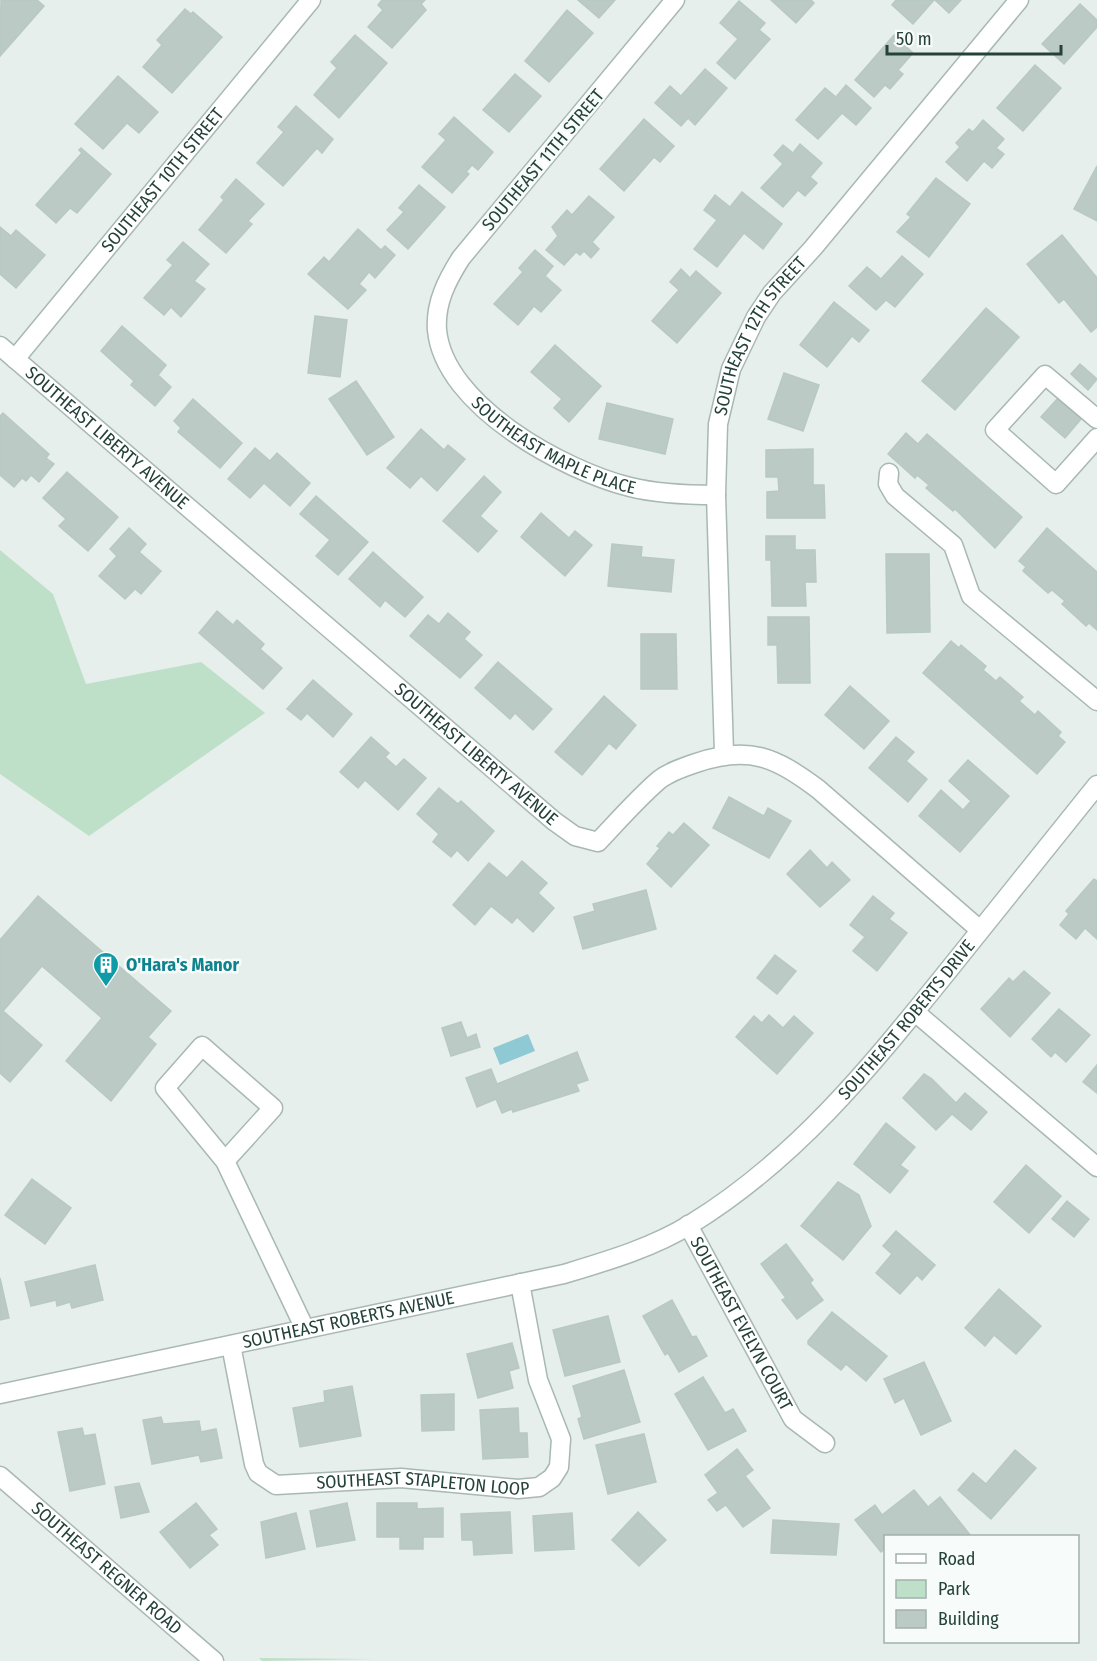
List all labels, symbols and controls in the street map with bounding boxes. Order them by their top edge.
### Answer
scale bar [887,18,1061,56]
text: 50 m [896,28,932,50]
street label: SOUTHEAST 11TH STREET [477,84,609,235]
street label: SOUTHEAST 10TH STREET [97,103,229,257]
street label: SOUTHEAST 12TH STREET [709,252,811,418]
street label: SOUTHEAST LIBERTY AVENUE [21,362,193,514]
street label: SOUTHEAST MAPLE PLACE [467,392,638,499]
street label: SOUTHEAST LIBERTY AVENUE [390,678,562,830]
street label: SOUTHEAST ROBERTS DRIVE [833,935,979,1104]
building icon: O'Hara's Manor [91,950,121,988]
place label: O'Hara's Manor [126,954,239,976]
street label: SOUTHEAST EVELYN COURT [685,1233,798,1415]
street label: SOUTHEAST ROBERTS AVENUE [240,1287,456,1353]
street label: SOUTHEAST STAPLETON LOOP [316,1467,531,1500]
street label: SOUTHEAST REGNER ROAD [27,1497,186,1639]
legend [884,1535,1079,1643]
text: Road [938,1548,975,1570]
text: Park [938,1578,971,1600]
text: Building [938,1608,999,1630]

